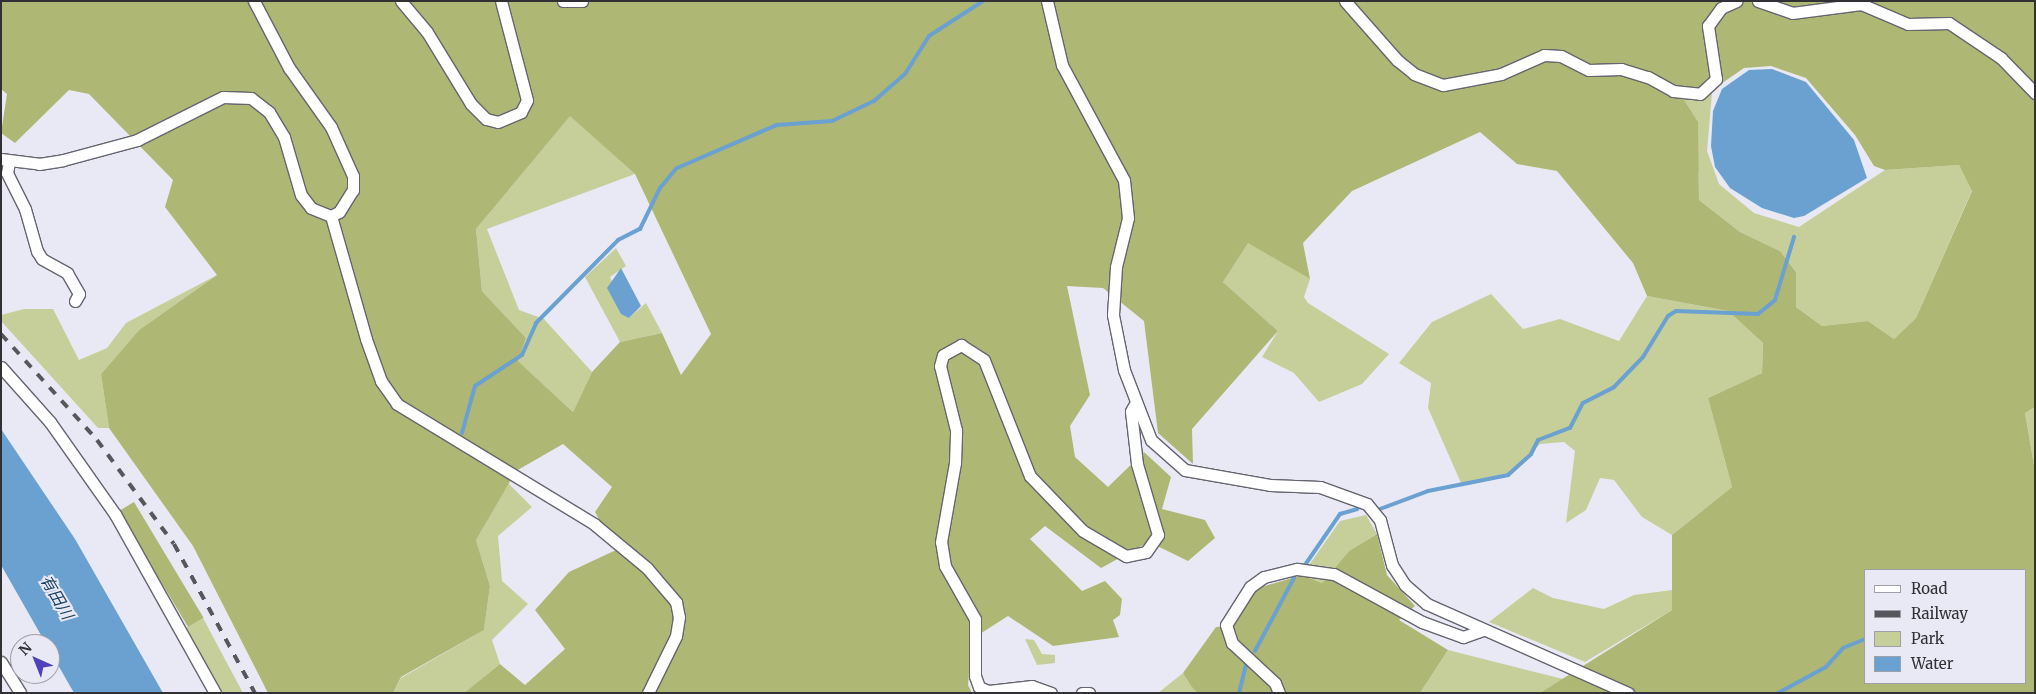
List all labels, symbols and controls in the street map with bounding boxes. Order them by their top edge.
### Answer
legend [1864,569,2026,684]
water label: 有田川 [37,571,77,623]
text: Road [1911,579,1947,598]
text: Railway [1911,604,1968,623]
text: Park [1911,629,1944,648]
north arrow [10,634,60,684]
text: N [15,639,36,659]
text: Water [1911,654,1953,673]

